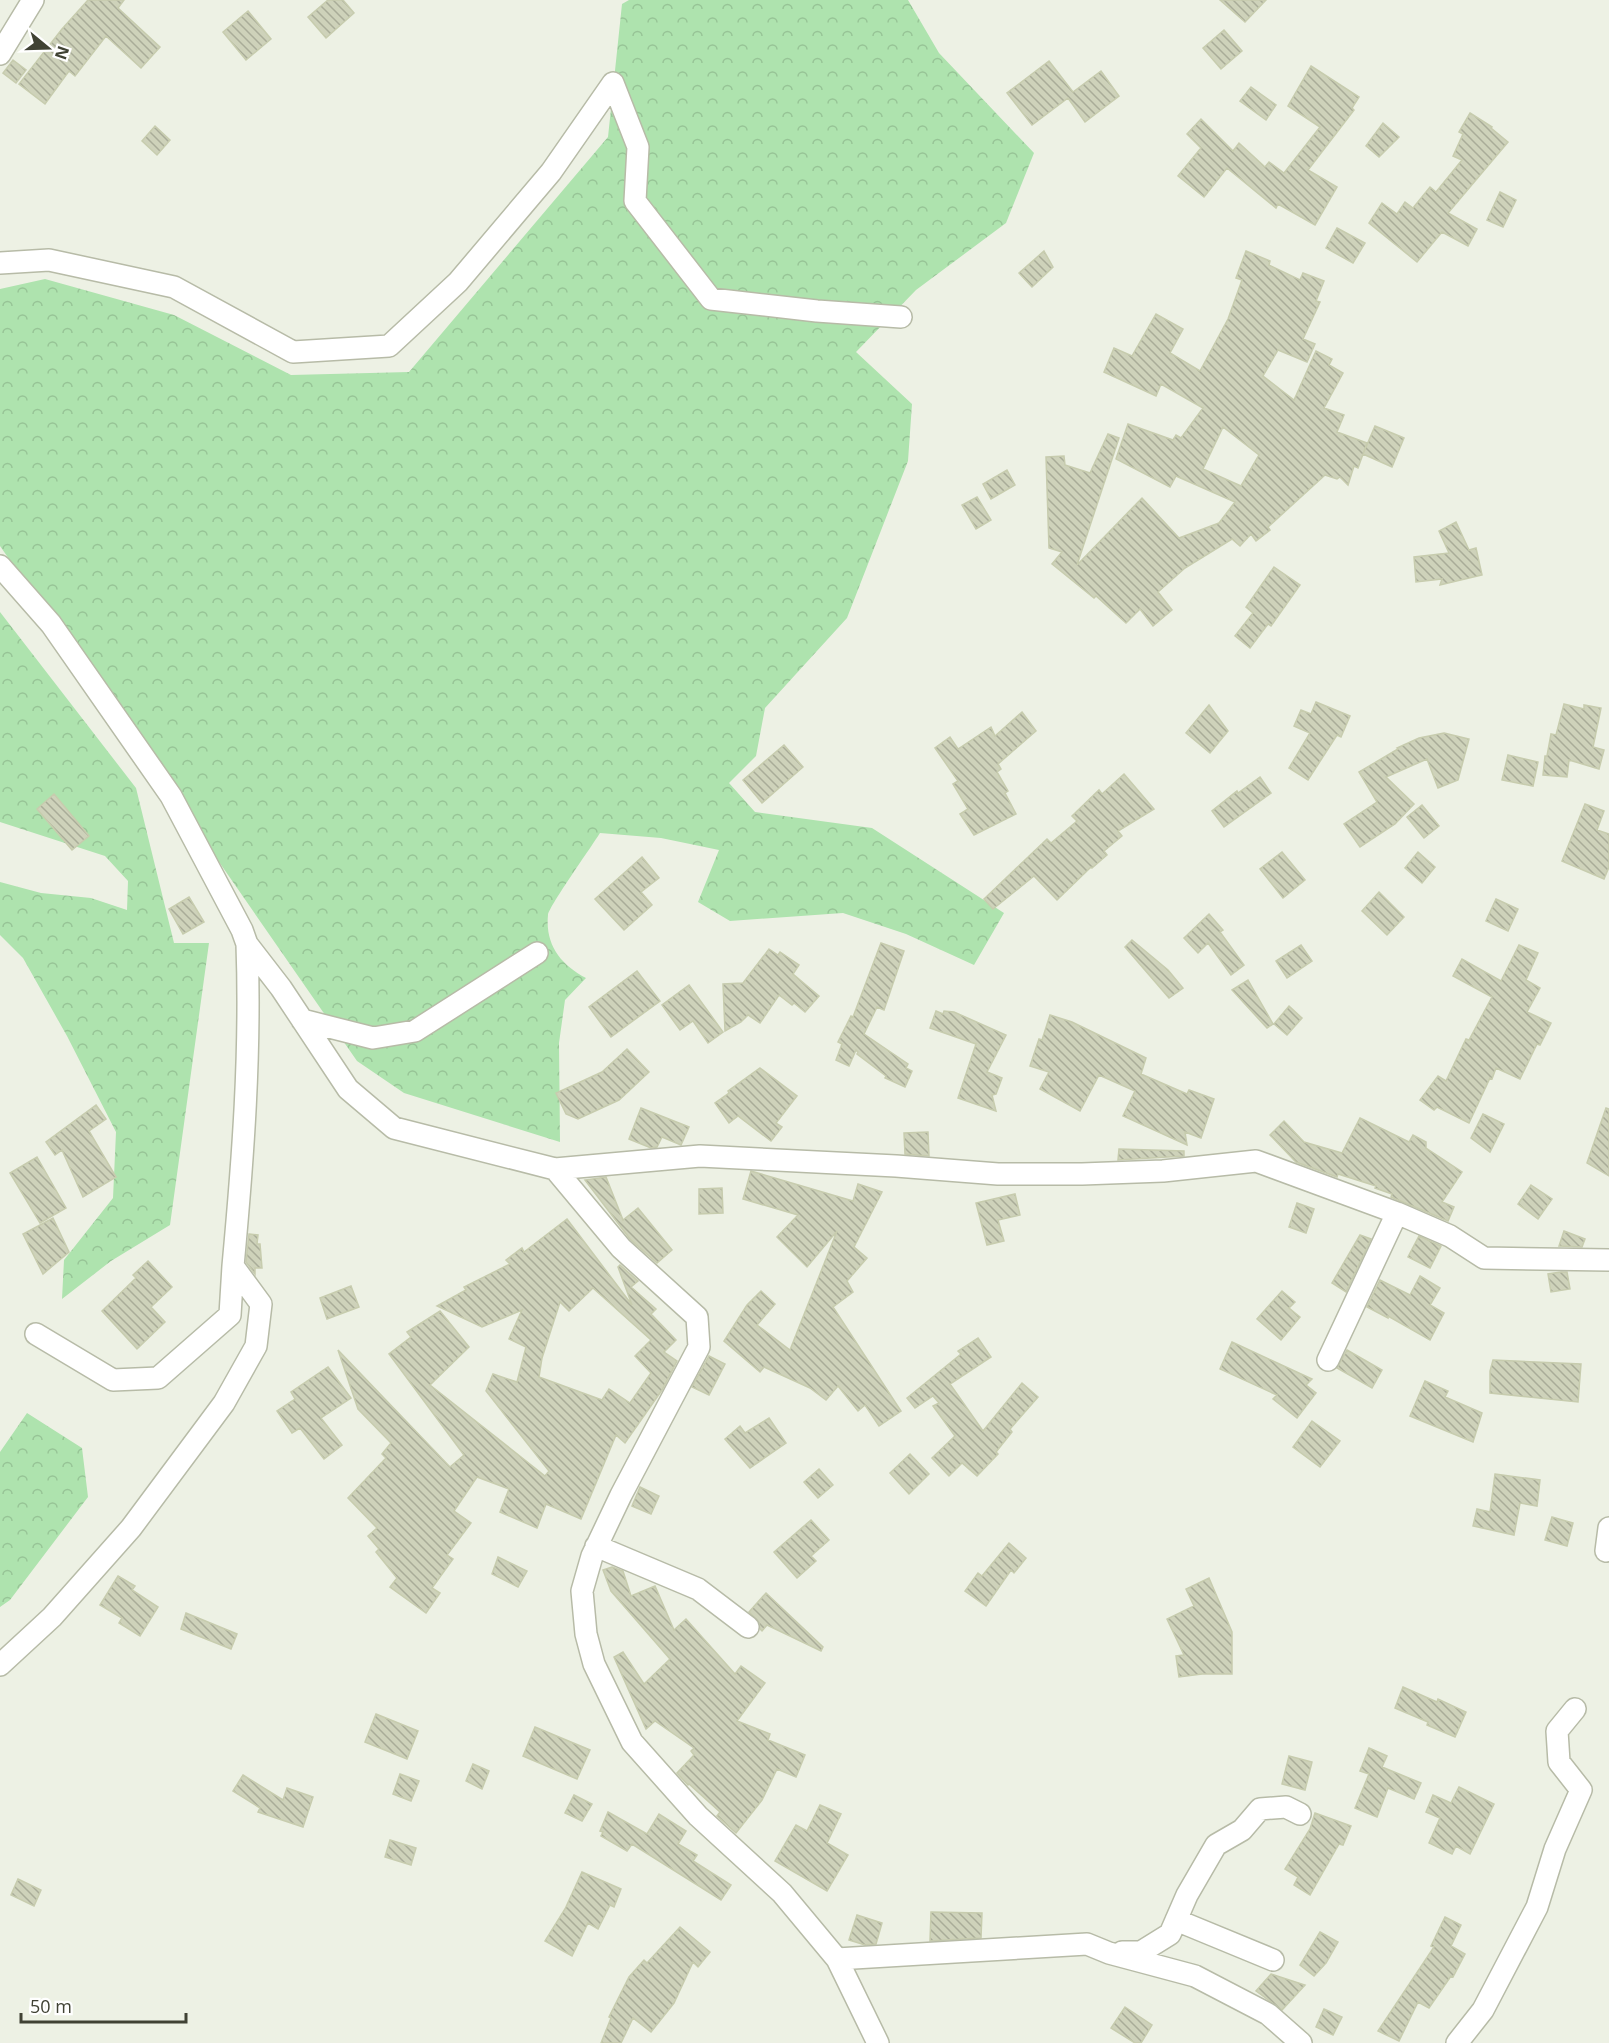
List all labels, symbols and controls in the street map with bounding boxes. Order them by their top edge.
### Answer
north arrow [18,18,78,78]
text: N [50,43,75,63]
scale bar [21,1986,186,2024]
text: 50 m [30,1994,72,2018]

